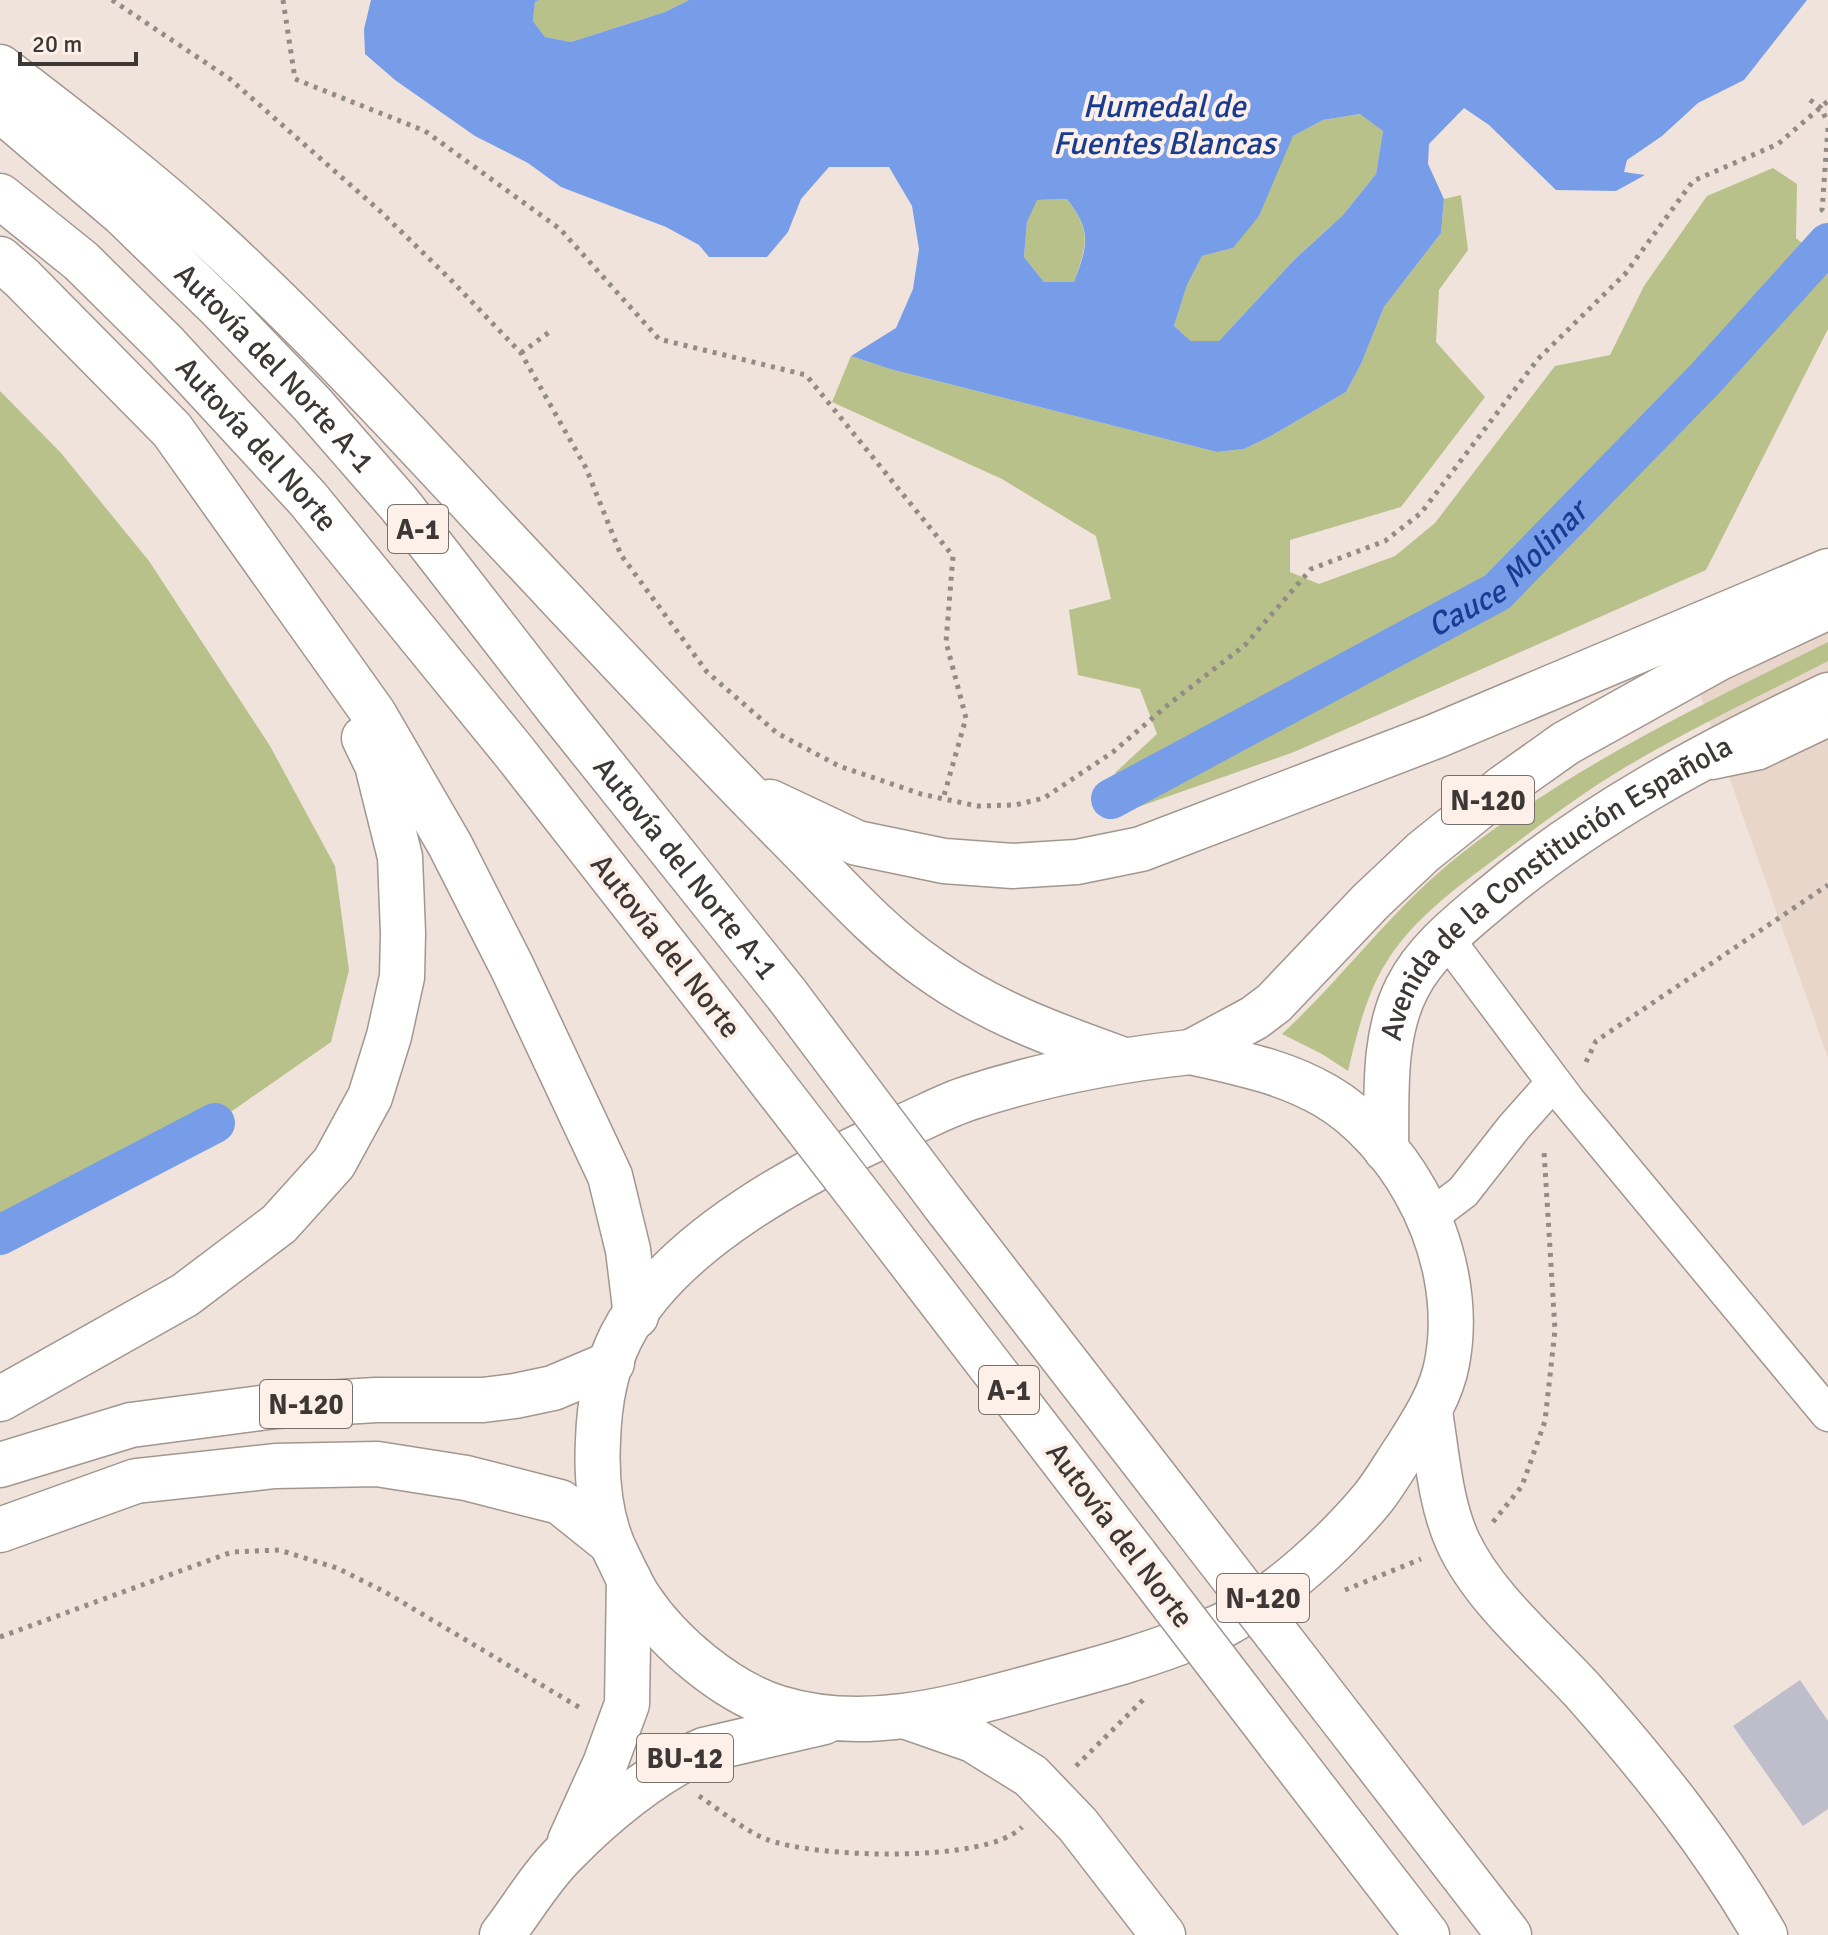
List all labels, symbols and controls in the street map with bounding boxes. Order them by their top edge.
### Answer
scale bar [20,16,136,66]
text: 20 m [32,29,82,59]
water label: Humedal de Fuentes Blancas [1053,87,1278,163]
street label: Autovía del Norte A-1 [166,256,380,482]
street label: Autovía del Norte [168,350,344,540]
water label: Cauce Molinar [1421,490,1598,646]
road number: A-1 [388,505,448,553]
street label: Avenida de la Constitución Española [1373,728,1739,1044]
street label: Autovía del Norte A-1 [586,751,786,987]
road number: N-120 [1442,776,1534,824]
street label: Autovía del Norte [583,847,749,1045]
road number: A-1 [979,1366,1039,1414]
road number: N-120 [260,1380,352,1428]
street label: Autovía del Norte [1038,1435,1201,1635]
road number: N-120 [1217,1574,1309,1622]
road number: BU-12 [637,1734,733,1782]

